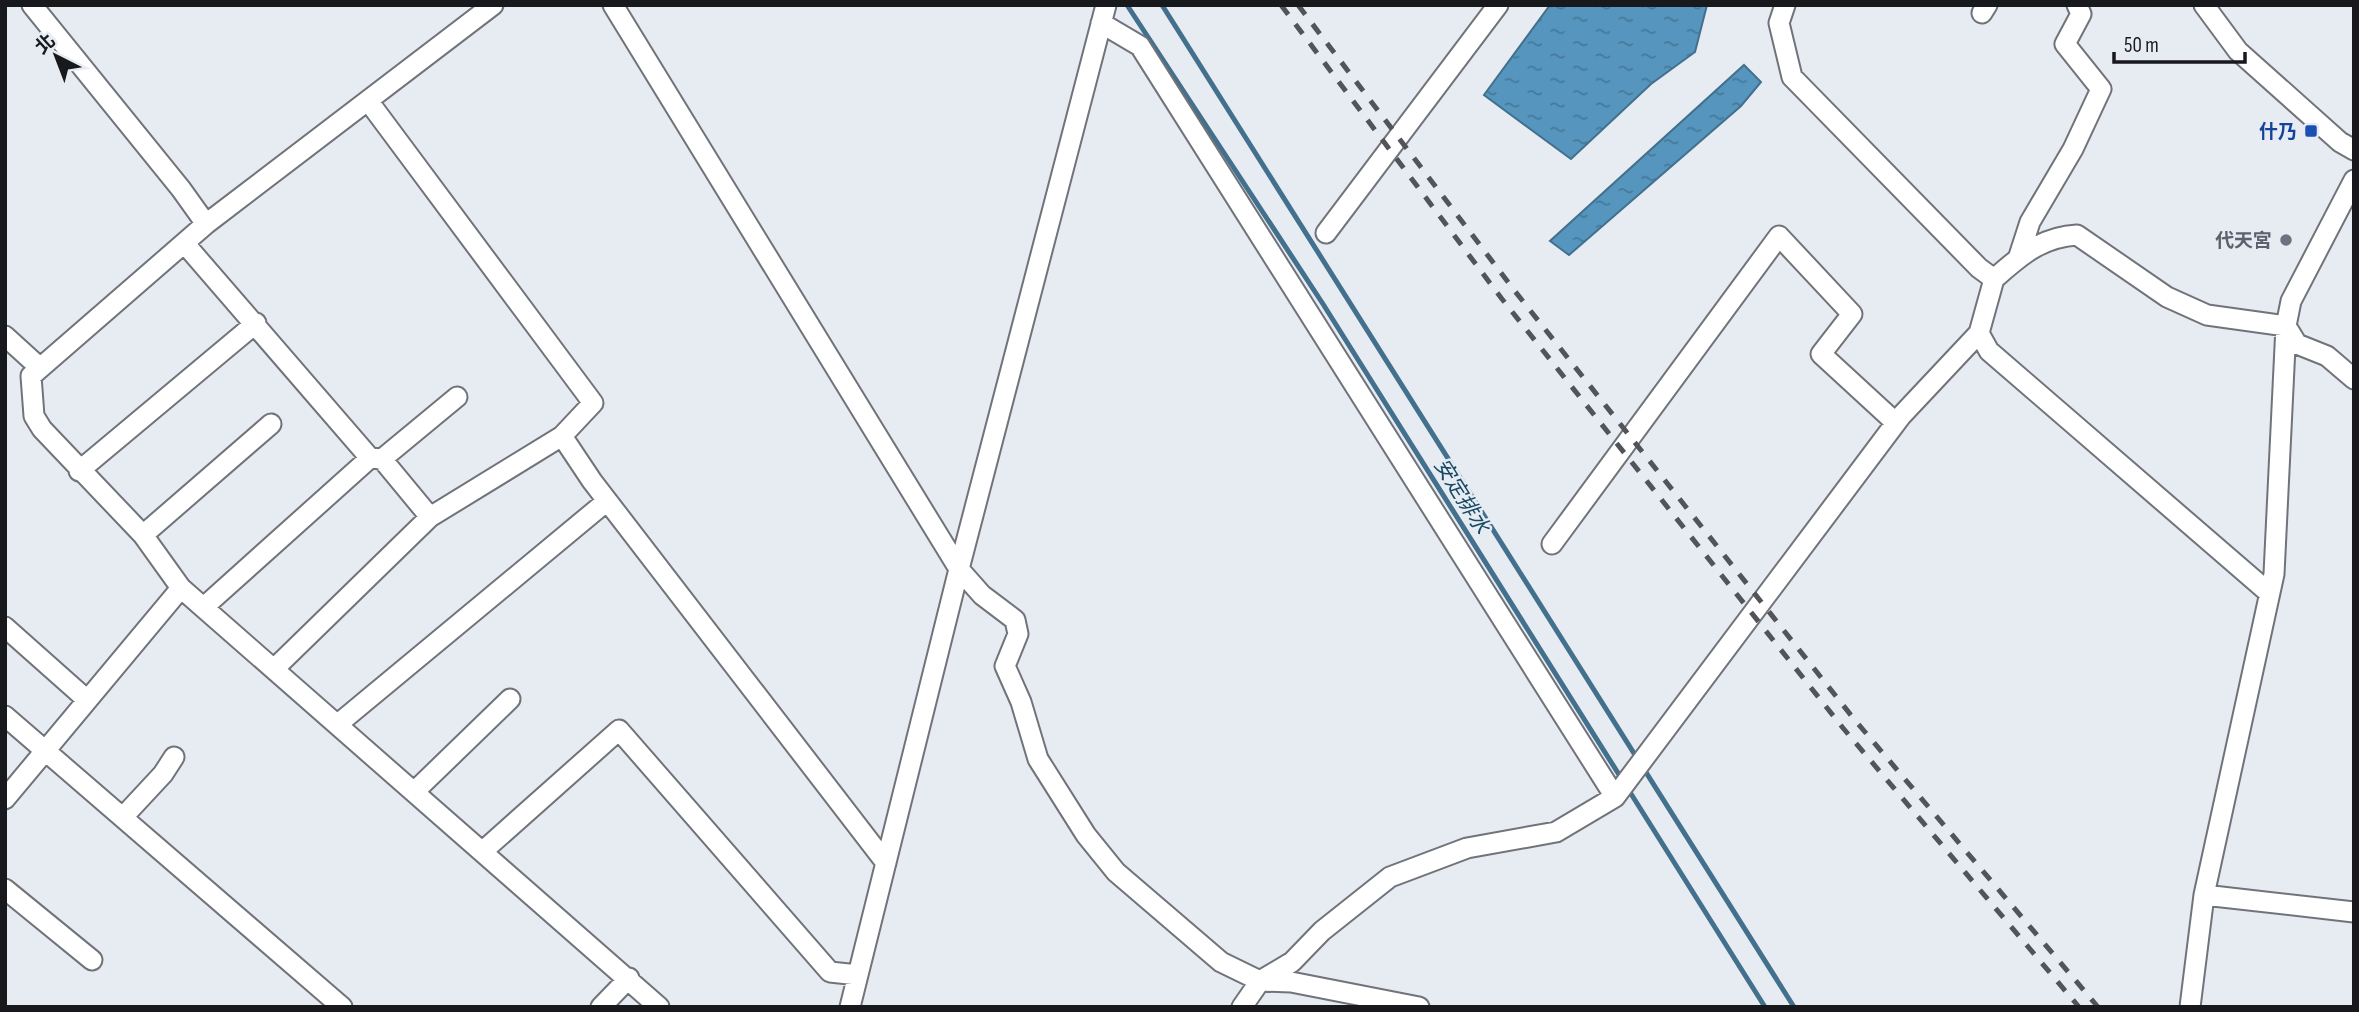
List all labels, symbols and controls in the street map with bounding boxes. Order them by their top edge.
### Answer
north arrow [21,21,91,91]
scale bar [2114,21,2245,65]
text: 北 [31,30,60,59]
text: 50 m [2124,33,2159,58]
place label: 什乃 [2259,121,2297,144]
marker: 什乃 [2303,123,2319,139]
place label: 代天宮 [2215,230,2272,253]
marker: 代天宮 [2278,232,2294,248]
water label: 安定排水 [1429,454,1495,539]

